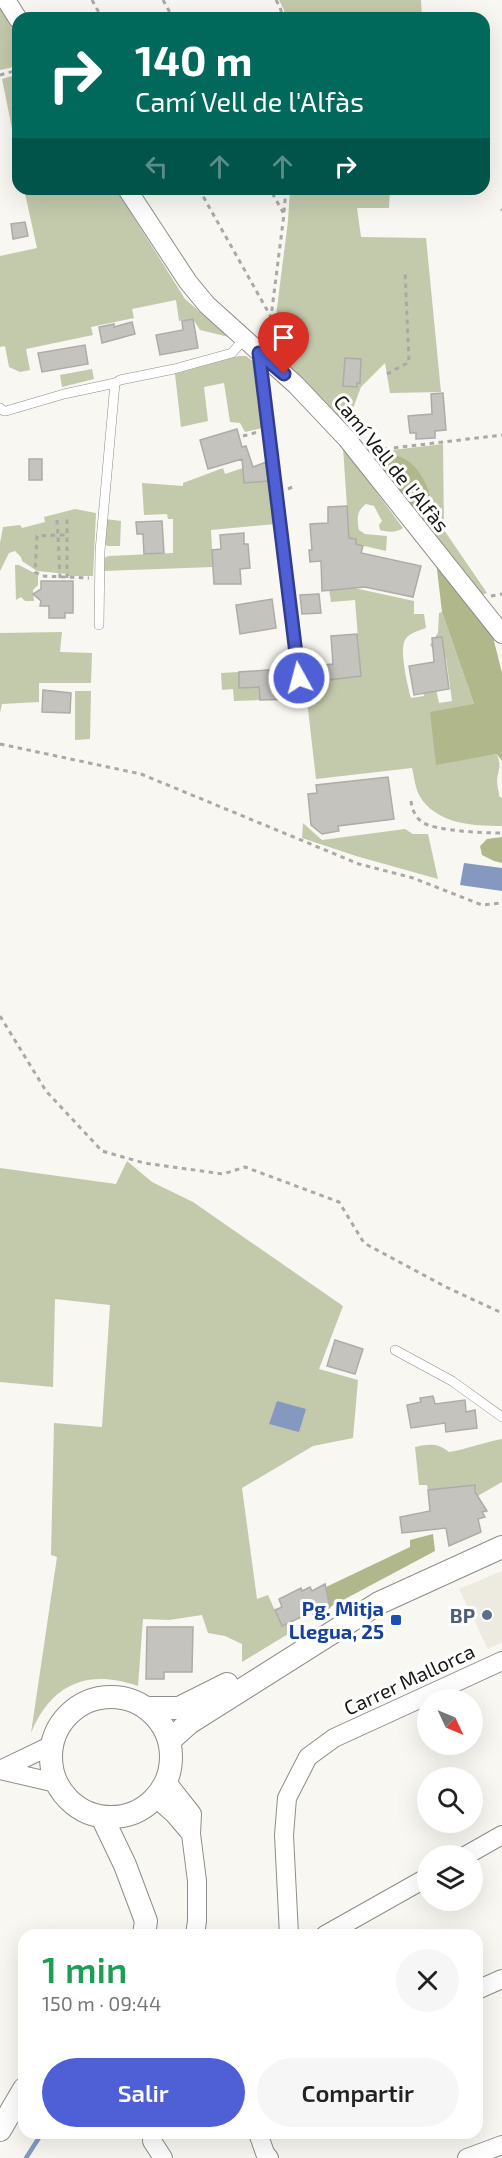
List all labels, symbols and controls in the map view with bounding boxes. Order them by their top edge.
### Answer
text: 140 m [135,34,252,84]
icon: right [36,36,114,114]
text: Camí Vell de l'Alfàs [135,85,364,117]
icon: left [140,150,173,183]
icon: ahead [203,150,236,183]
icon: ahead [266,150,299,183]
icon: right [329,150,362,183]
pin [258,312,309,374]
icon: arrive [267,321,300,354]
street label: Camí Vell de l'Alfàs [329,390,455,536]
position arrow [267,646,331,710]
place label: Pg. Mitja Llegua, 25 [289,1596,384,1643]
place label: BP [450,1603,475,1627]
marker: BP [480,1608,494,1622]
marker: Pg. Mitja Llegua, 25 [389,1613,403,1627]
street label: Carrer Mallorca [340,1638,478,1720]
north arrow [417,1689,483,1755]
map controls [417,1689,483,1911]
button: search [417,1767,483,1833]
button: layers [417,1845,483,1911]
text: 1 min [42,1947,127,1990]
button: close [396,1949,459,2012]
text: 150 m · 09:44 [42,1991,161,2015]
button: Salir [42,2058,245,2127]
button: Compartir [257,2058,459,2127]

